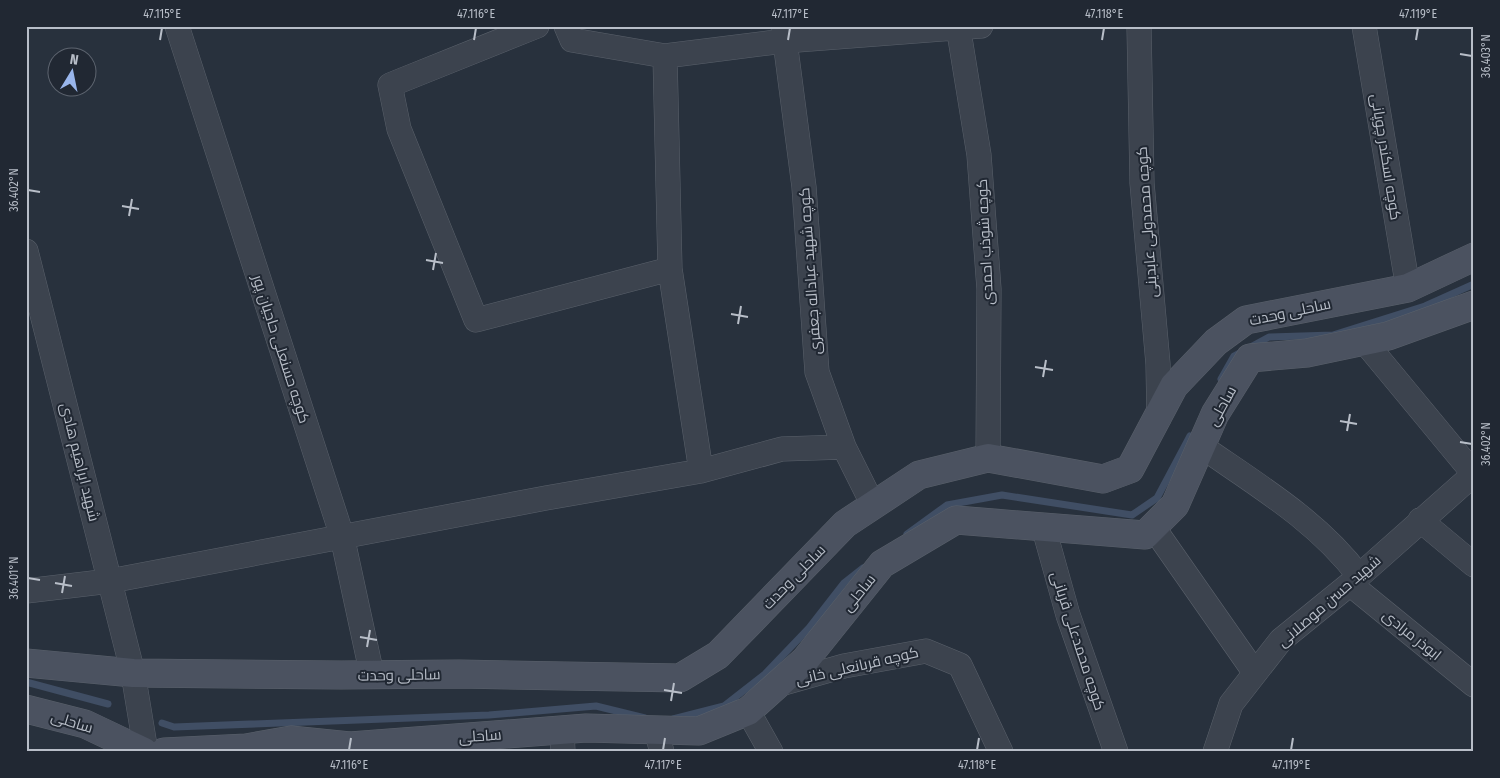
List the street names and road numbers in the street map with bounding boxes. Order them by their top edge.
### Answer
street label: کوچه اسکندر چوپانی [1366,93,1405,222]
street label: کوچه محمدولی عابدینی [1133,146,1162,298]
street label: کوچه شوذب احمدی [973,178,998,305]
street label: کوچه شهید عباداله جعفری [795,187,826,355]
street label: کوچه حسنعلی حاجیان پور [247,271,314,426]
street label: ساحلی وحدت [1248,295,1333,330]
street label: ساحلی [1204,383,1241,430]
street label: شهید ابراهیم هادی [56,401,103,523]
street label: ساحلی وحدت [759,541,830,614]
street label: شهید حسن موصلانی [1274,551,1385,652]
street label: کوچه محمدعلی قربانی [1046,569,1109,713]
street label: ساحلی [838,571,880,616]
street label: ابوذر مرادی [1378,606,1445,665]
street label: کوچه قربانعلی خانی [794,643,920,690]
street label: ساحلی وحدت [357,665,441,686]
street label: ساحلی [49,707,95,738]
street label: ساحلی [458,726,502,747]

